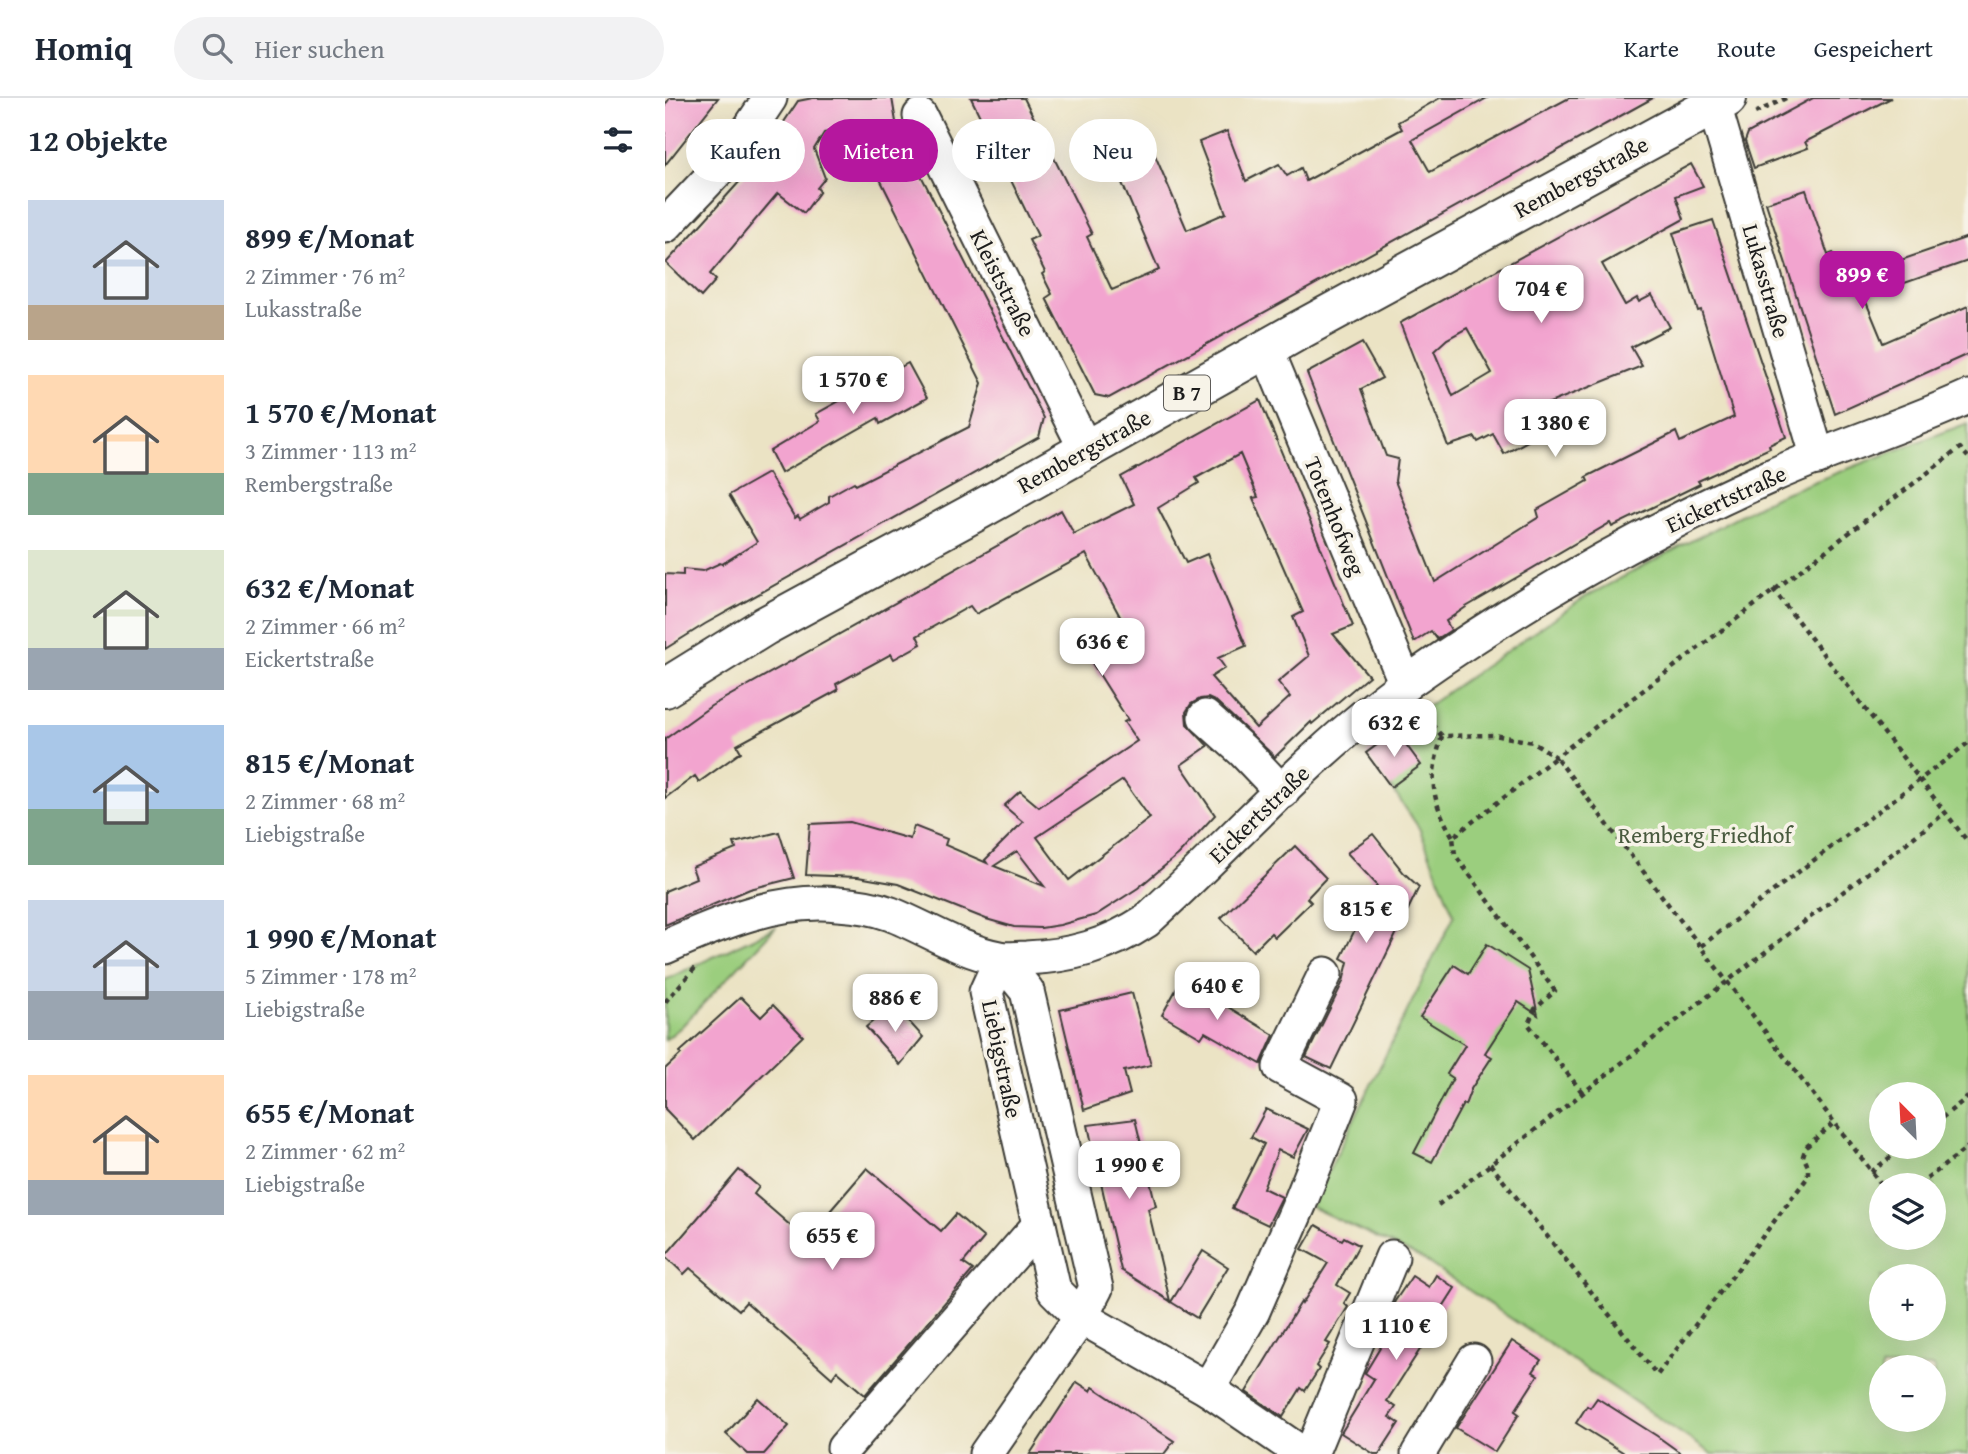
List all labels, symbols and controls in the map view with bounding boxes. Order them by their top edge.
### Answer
search box [174,17,664,80]
text: Homiq [35,24,132,72]
icon: search [198,29,236,67]
text: Hier suchen [254,29,385,68]
text: Karte [1624,31,1679,66]
text: Route [1717,31,1776,66]
text: Gespeichert [1814,31,1933,66]
text: 12 Objekte [28,118,168,162]
chip: Kaufen [686,119,805,182]
chip: Mieten [819,119,938,182]
chip: Filter [952,119,1055,182]
chip: Neu [1069,119,1157,182]
icon: filters [599,121,637,159]
street label: Rembergstraße [1508,127,1654,226]
text: 899 €/Monat [245,215,414,259]
street label: Lukasstraße [1734,220,1798,342]
street label: Kleiststraße [962,223,1045,342]
icon: home [84,228,168,312]
pin: 899 € [1813,252,1911,311]
text: 899 € [1836,257,1888,290]
text: 2 Zimmer · 76 m² [245,259,405,292]
pin: 704 € [1492,266,1590,325]
text: 704 € [1515,271,1567,304]
text: Lukasstraße [245,292,362,325]
pin: 1 570 € [788,356,918,416]
text: 1 570 € [818,362,888,395]
road number: B 7 [1164,376,1210,410]
text: 1 570 €/Monat [245,390,437,434]
street label: Rembergstraße [1011,400,1157,501]
pin: 1 380 € [1490,400,1620,459]
icon: home [84,403,168,487]
text: 1 380 € [1520,405,1590,438]
text: 3 Zimmer · 113 m² [245,434,416,467]
street label: Totenhofweg [1297,451,1375,581]
street label: Eickertstraße [1660,456,1791,541]
text: Rembergstraße [245,467,393,500]
text: 632 €/Monat [245,565,414,609]
icon: home [84,578,168,662]
text: 2 Zimmer · 66 m² [245,609,405,642]
pin: 636 € [1053,618,1151,678]
text: 636 € [1076,624,1128,657]
text: Eickertstraße [245,642,374,675]
pin: 632 € [1345,700,1443,759]
text: 632 € [1368,705,1420,738]
text: 815 €/Monat [245,740,414,784]
icon: home [84,753,168,837]
street label: Eickertstraße [1201,757,1317,870]
text: 2 Zimmer · 68 m² [245,784,405,817]
text: Liebigstraße [245,817,365,850]
park label: Remberg Friedhof [1618,818,1794,851]
pin: 815 € [1317,886,1415,945]
text: 815 € [1340,891,1392,924]
text: 1 990 €/Monat [245,915,437,959]
icon: home [84,928,168,1012]
text: 5 Zimmer · 178 m² [245,959,416,992]
pin: 640 € [1168,962,1266,1022]
text: 640 € [1191,968,1243,1001]
pin: 886 € [846,974,944,1034]
text: 886 € [869,980,921,1013]
text: Liebigstraße [245,992,365,1025]
street label: Liebigstraße [974,997,1031,1121]
north arrow [1869,1082,1946,1158]
map controls [1869,1082,1946,1432]
text: 655 €/Monat [245,1090,414,1134]
icon: home [84,1103,168,1187]
text: 2 Zimmer · 62 m² [245,1134,405,1167]
pin: 1 990 € [1064,1142,1194,1201]
text: 1 990 € [1094,1147,1164,1180]
text: Liebigstraße [245,1167,365,1200]
button: layers [1869,1173,1946,1250]
pin: 655 € [783,1212,881,1272]
text: 655 € [806,1218,858,1251]
button: + [1869,1264,1946,1341]
pin: 1 110 € [1331,1302,1461,1362]
text: 1 110 € [1361,1308,1431,1341]
button: − [1869,1355,1946,1432]

